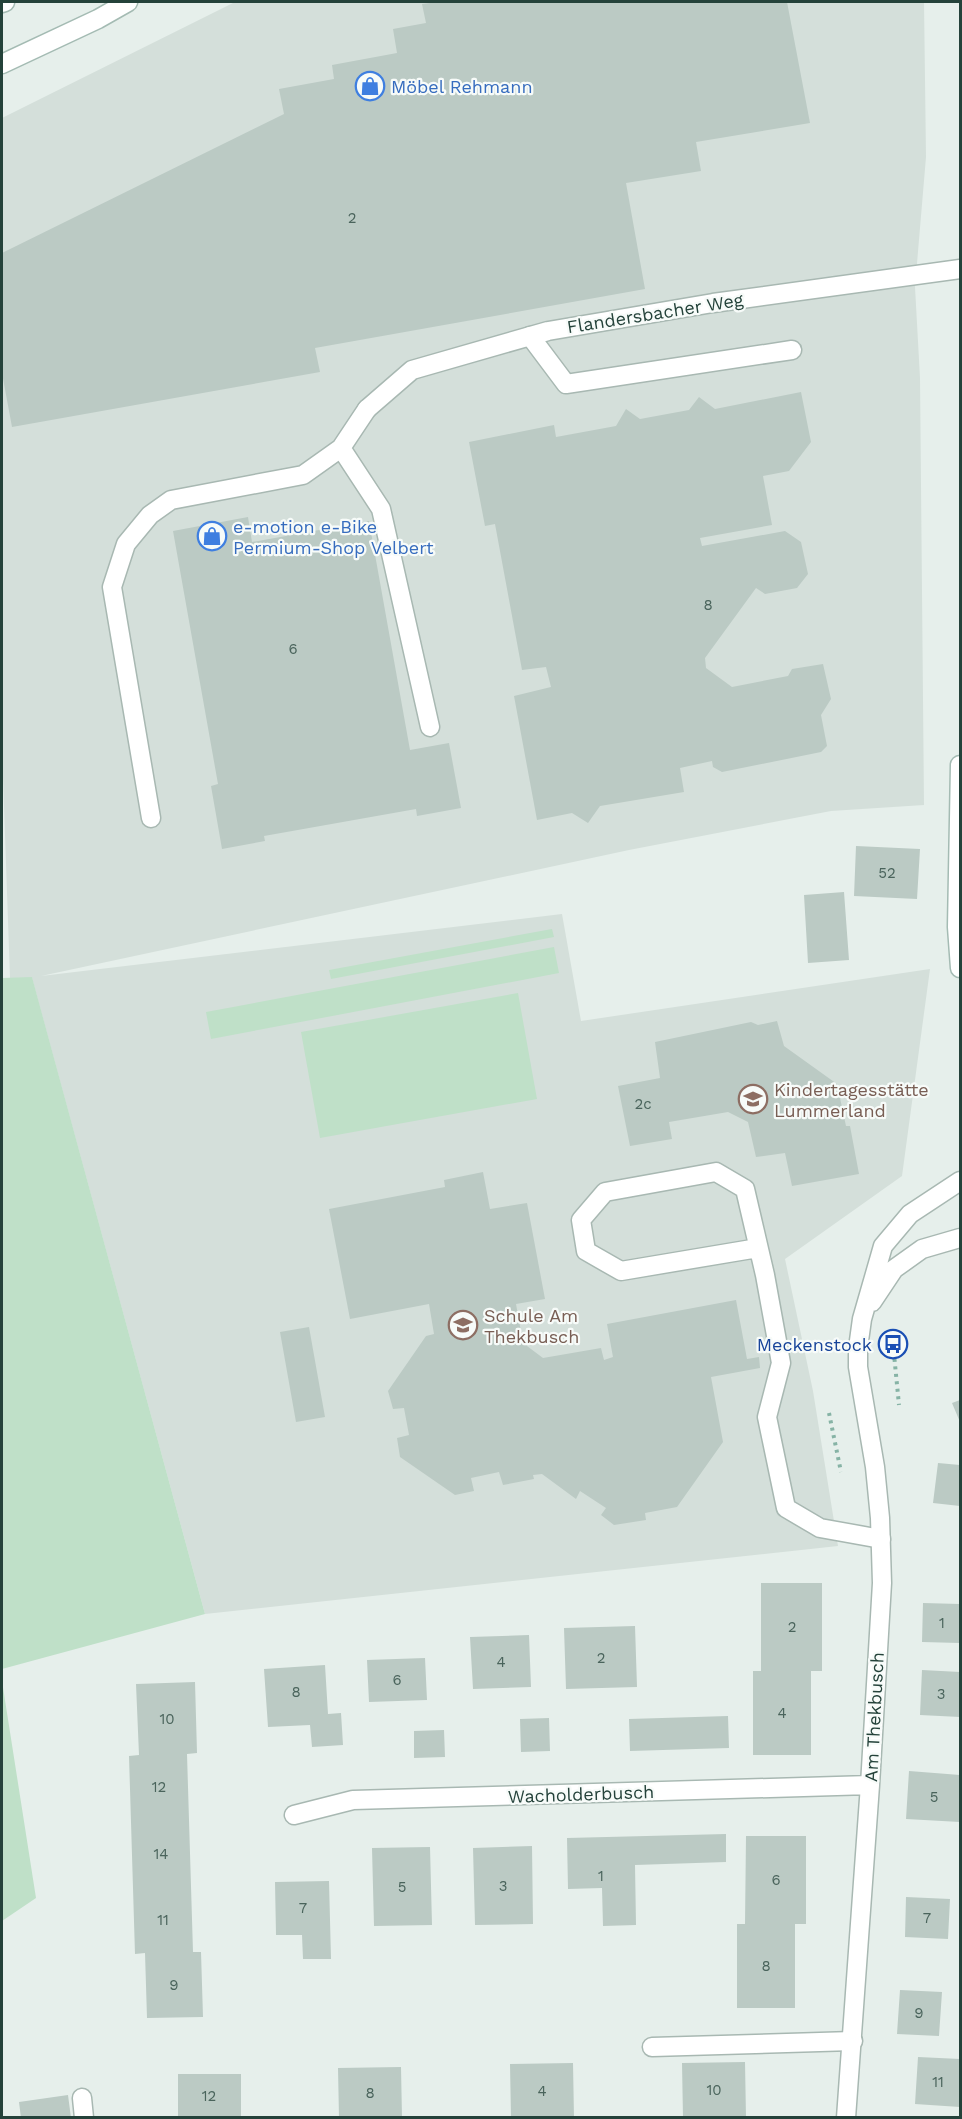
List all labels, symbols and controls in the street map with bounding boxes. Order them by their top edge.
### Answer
shop icon: Möbel Rehmann [354,70,386,102]
place label: Möbel Rehmann [391,76,533,97]
house number: 2 [348,209,356,227]
street label: Flandersbacher Weg [565,289,745,337]
place label: e-motion e-Bike Permium-Shop Velbert [233,516,434,558]
shop icon: e-motion e-Bike Permium-Shop Velbert [196,520,228,552]
house number: 8 [703,596,713,614]
house number: 6 [288,640,298,658]
house number: 52 [878,864,896,882]
place label: Kindertagesstätte Lummerland [774,1079,929,1121]
school or university icon: Kindertagesstätte Lummerland [737,1083,769,1115]
house number: 2c [634,1095,652,1113]
place label: Schule Am Thekbusch [484,1305,579,1347]
school or university icon: Schule Am Thekbusch [447,1309,479,1341]
bus stop icon: Meckenstock [877,1328,909,1360]
place label: Meckenstock [757,1334,872,1355]
house number: 1 [939,1614,945,1632]
house number: 2 [788,1618,796,1636]
house number: 2 [597,1649,605,1667]
street label: Am Thekbusch [860,1652,888,1782]
house number: 4 [496,1653,506,1671]
house number: 6 [392,1671,402,1689]
house number: 8 [291,1683,301,1701]
house number: 3 [937,1685,945,1703]
house number: 4 [777,1704,787,1722]
house number: 10 [159,1710,175,1728]
house number: 12 [152,1778,166,1796]
street label: Wacholderbusch [507,1781,655,1807]
house number: 5 [930,1788,938,1806]
house number: 14 [153,1845,169,1863]
house number: 1 [598,1867,604,1885]
house number: 6 [771,1871,781,1889]
house number: 3 [499,1877,507,1895]
house number: 5 [398,1878,406,1896]
house number: 7 [299,1899,307,1917]
house number: 7 [923,1909,931,1927]
house number: 11 [157,1911,169,1929]
house number: 8 [761,1957,771,1975]
house number: 9 [169,1976,179,1994]
house number: 9 [914,2004,924,2022]
house number: 11 [932,2073,944,2091]
house number: 10 [706,2081,722,2099]
house number: 4 [537,2082,547,2100]
house number: 8 [365,2084,375,2102]
house number: 12 [202,2087,216,2105]

